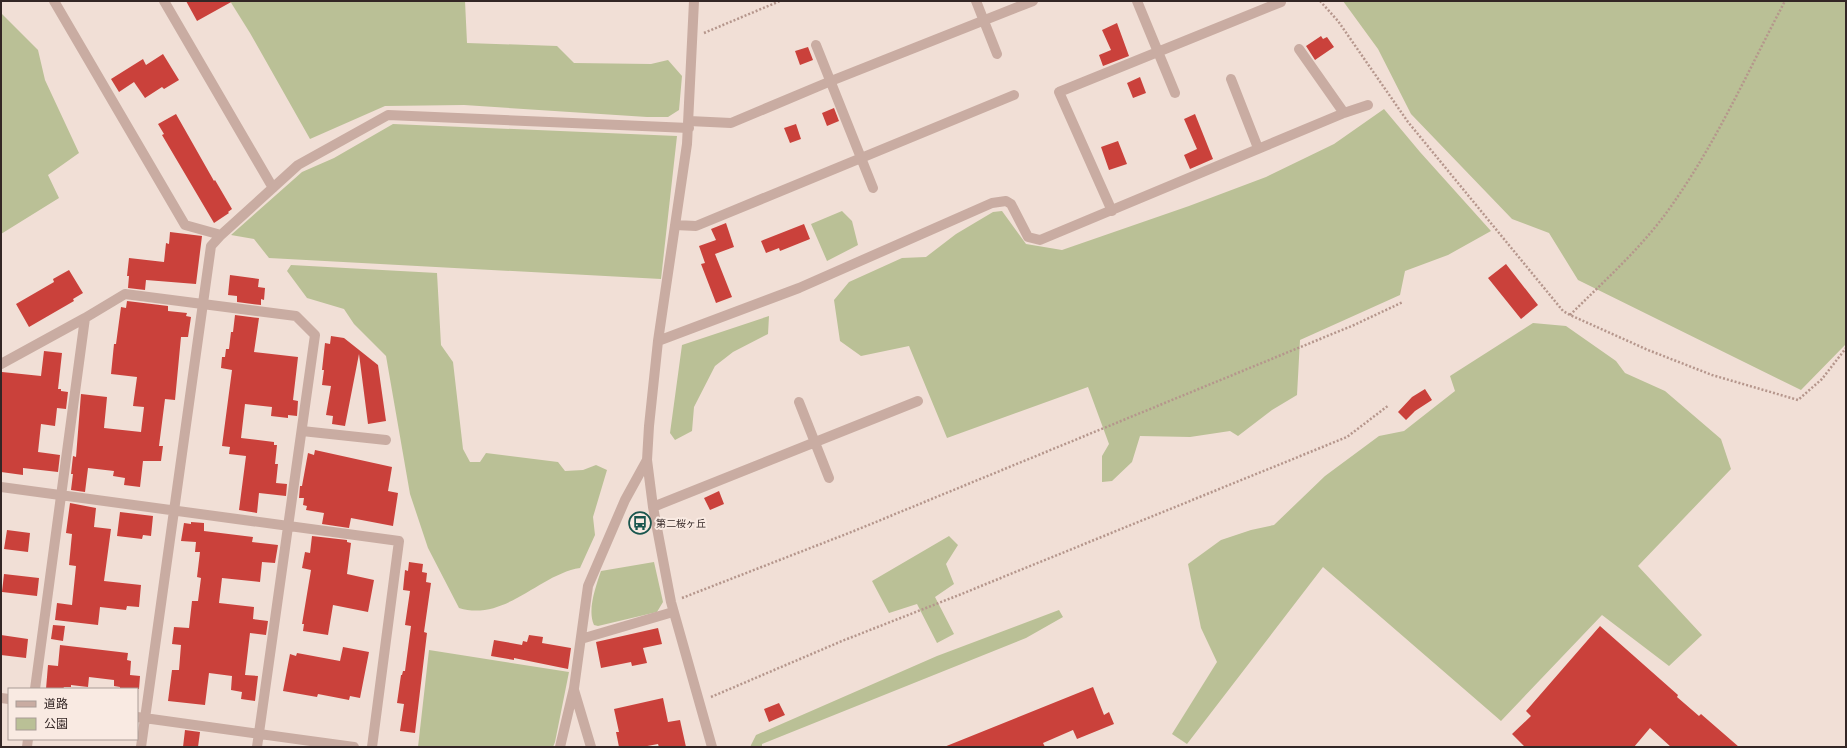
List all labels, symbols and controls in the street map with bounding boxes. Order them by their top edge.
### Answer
bus stop icon: 第二桜ヶ丘 [627,510,653,536]
place label: 第二桜ヶ丘 [656,517,706,529]
legend [8,688,138,740]
text: 道路 [44,697,68,711]
text: 公園 [44,717,68,731]

